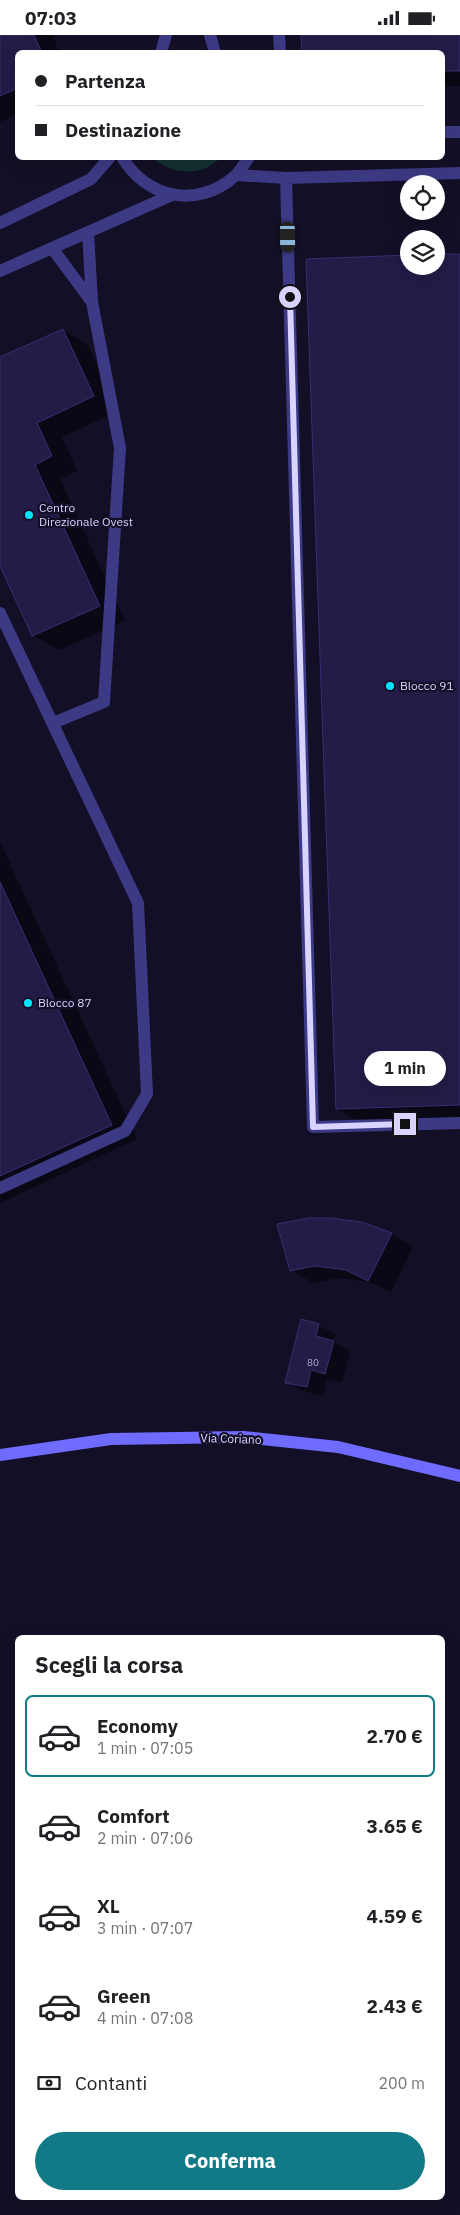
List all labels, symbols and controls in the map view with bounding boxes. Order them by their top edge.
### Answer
text: 07:03 [25,6,77,30]
text: Partenza [65,69,146,93]
text: Destinazione [65,118,181,142]
map controls [400,175,445,275]
button: locate [400,175,445,220]
car [280,222,295,252]
button: layers [400,230,445,275]
route start [279,286,301,308]
place label: Centro Direzionale Ovest [39,500,133,529]
marker: Centro Direzionale Ovest [23,509,35,521]
place label: Blocco 91 [400,678,454,693]
marker: Blocco 91 [384,680,396,692]
place label: Blocco 87 [38,995,92,1010]
marker: Blocco 87 [22,997,34,1009]
callout: 1 min [364,1051,446,1087]
text: 1 min [384,1058,426,1078]
route end [394,1113,416,1135]
house number: 80 [307,1356,319,1369]
street label: Via Coriano [200,1430,262,1447]
text: Scegli la corsa [35,1650,183,1679]
icon: car [37,1714,82,1759]
text: Economy [97,1714,178,1738]
text: 2.70 € [367,1724,423,1748]
text: 1 min · 07:05 [97,1738,193,1758]
icon: car [37,1804,82,1849]
text: Comfort [97,1804,170,1828]
text: 3.65 € [367,1814,423,1838]
text: 2 min · 07:06 [97,1828,193,1848]
icon: car [37,1894,82,1939]
text: XL [97,1894,120,1918]
text: 4.59 € [367,1904,423,1928]
text: 3 min · 07:07 [97,1918,193,1938]
icon: car [37,1984,82,2029]
text: Green [97,1984,151,2008]
text: 2.43 € [367,1994,423,2018]
text: 4 min · 07:08 [97,2008,193,2028]
icon: cash [35,2069,63,2097]
text: Contanti [75,2071,147,2095]
text: 200 m [378,2073,425,2093]
button: Conferma [35,2132,425,2190]

